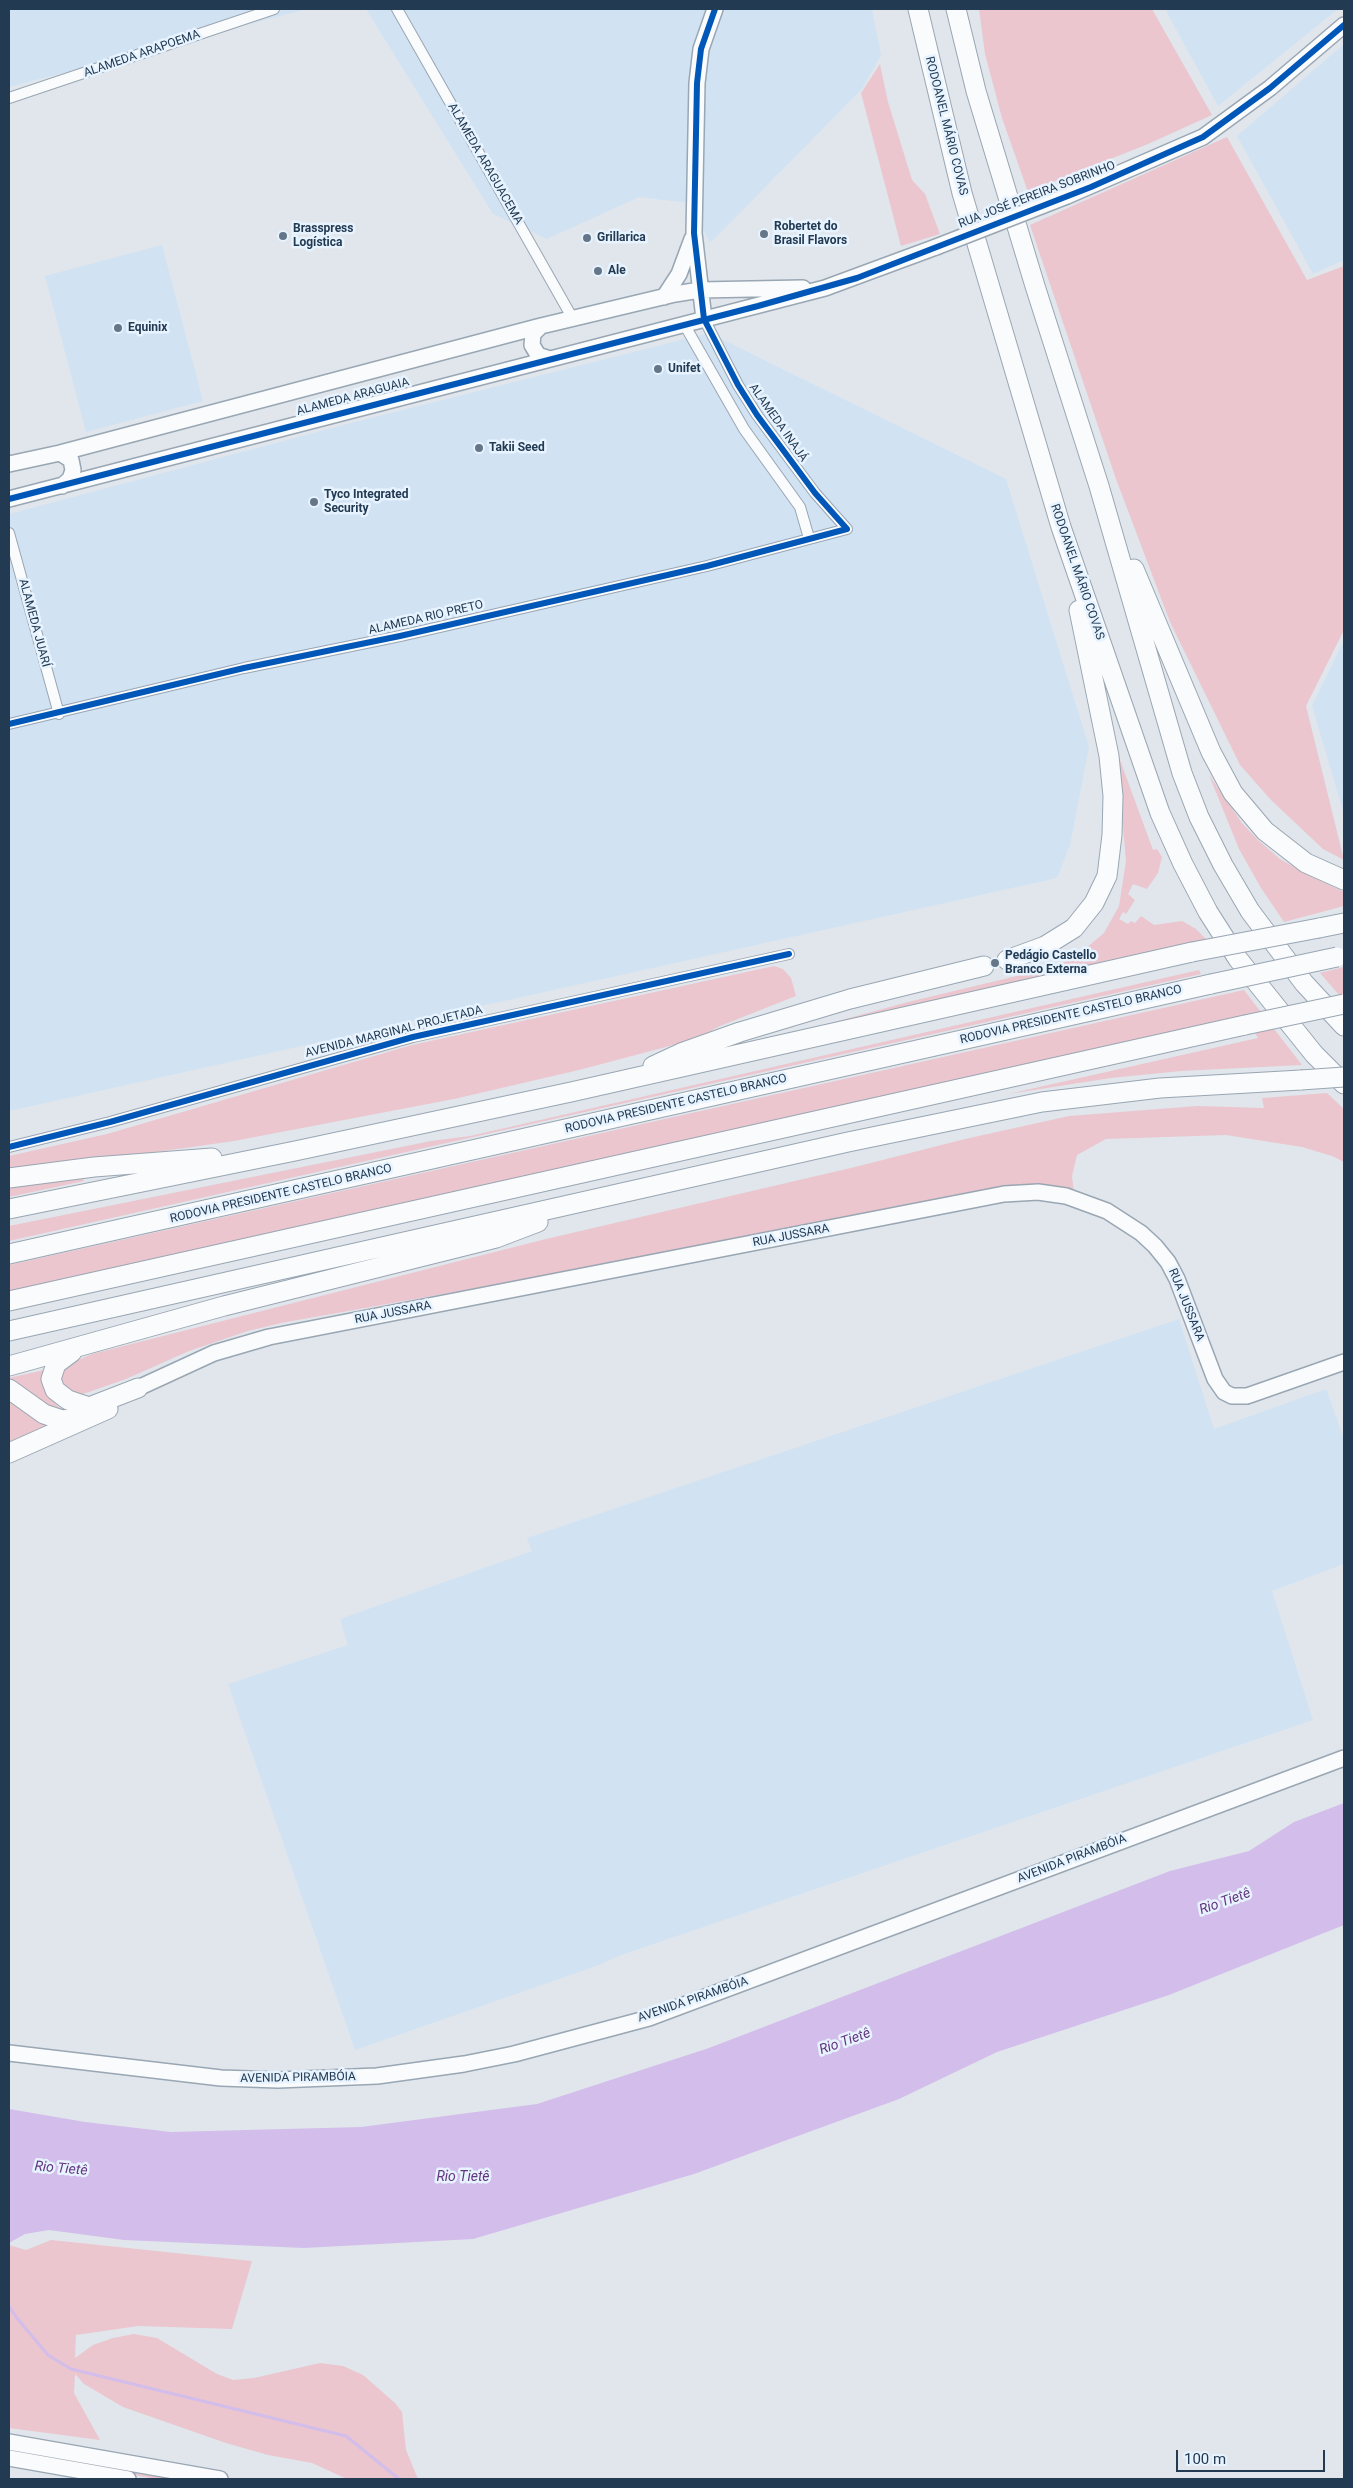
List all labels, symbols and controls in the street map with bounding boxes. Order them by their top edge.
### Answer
street label: ALAMEDA ARAPOEMA [82,27,202,81]
street label: RODOANEL MÁRIO COVAS [922,55,970,197]
street label: ALAMEDA ARAGUACEMA [444,101,526,227]
street label: RUA JOSÉ PEREIRA SOBRINHO [957,158,1117,232]
place label: Robertet do Brasil Flavors [774,220,847,248]
place label: Brasspress Logística [293,222,353,250]
marker: Robertet do Brasil Flavors [758,228,770,240]
marker: Brasspress Logística [277,230,289,242]
place label: Grillarica [597,231,646,245]
marker: Grillarica [581,232,593,244]
place label: Ale [608,264,626,278]
marker: Ale [592,265,604,277]
place label: Equinix [128,321,167,335]
marker: Equinix [112,322,124,334]
place label: Unifet [668,362,701,376]
marker: Unifet [652,363,664,375]
street label: ALAMEDA ARAGUAIA [295,375,411,419]
street label: ALAMEDA INAJÁ [746,381,810,465]
place label: Takii Seed [489,441,545,455]
marker: Takii Seed [473,442,485,454]
place label: Tyco Integrated Security [324,488,408,516]
marker: Tyco Integrated Security [308,496,320,508]
street label: RODOANEL MÁRIO COVAS [1047,502,1107,642]
street label: ALAMEDA JUARÍ [15,577,53,669]
street label: ALAMEDA RIO PRETO [367,598,485,638]
place label: Pedágio Castello Branco Externa [1005,949,1096,977]
marker: Pedágio Castello Branco Externa [989,957,1001,969]
street label: RODOVIA PRESIDENTE CASTELO BRANCO [959,982,1183,1048]
street label: AVENIDA MARGINAL PROJETADA [304,1003,484,1061]
street label: RODOVIA PRESIDENTE CASTELO BRANCO [564,1071,788,1137]
street label: RODOVIA PRESIDENTE CASTELO BRANCO [169,1161,393,1227]
street label: RUA JUSSARA [752,1222,830,1250]
street label: RUA JUSSARA [1165,1266,1207,1344]
street label: RUA JUSSARA [354,1299,432,1327]
street label: AVENIDA PIRAMBÓIA [1015,1832,1129,1886]
water label: Rio Tietê [1197,1885,1253,1919]
street label: AVENIDA PIRAMBÓIA [636,1974,750,2026]
water label: Rio Tietê [817,2025,873,2059]
street label: AVENIDA PIRAMBÓIA [240,2070,356,2086]
water label: Rio Tietê [34,2158,88,2180]
water label: Rio Tietê [436,2169,490,2185]
scale bar [1178,2440,1327,2472]
text: 100 m [1184,2450,1226,2468]

